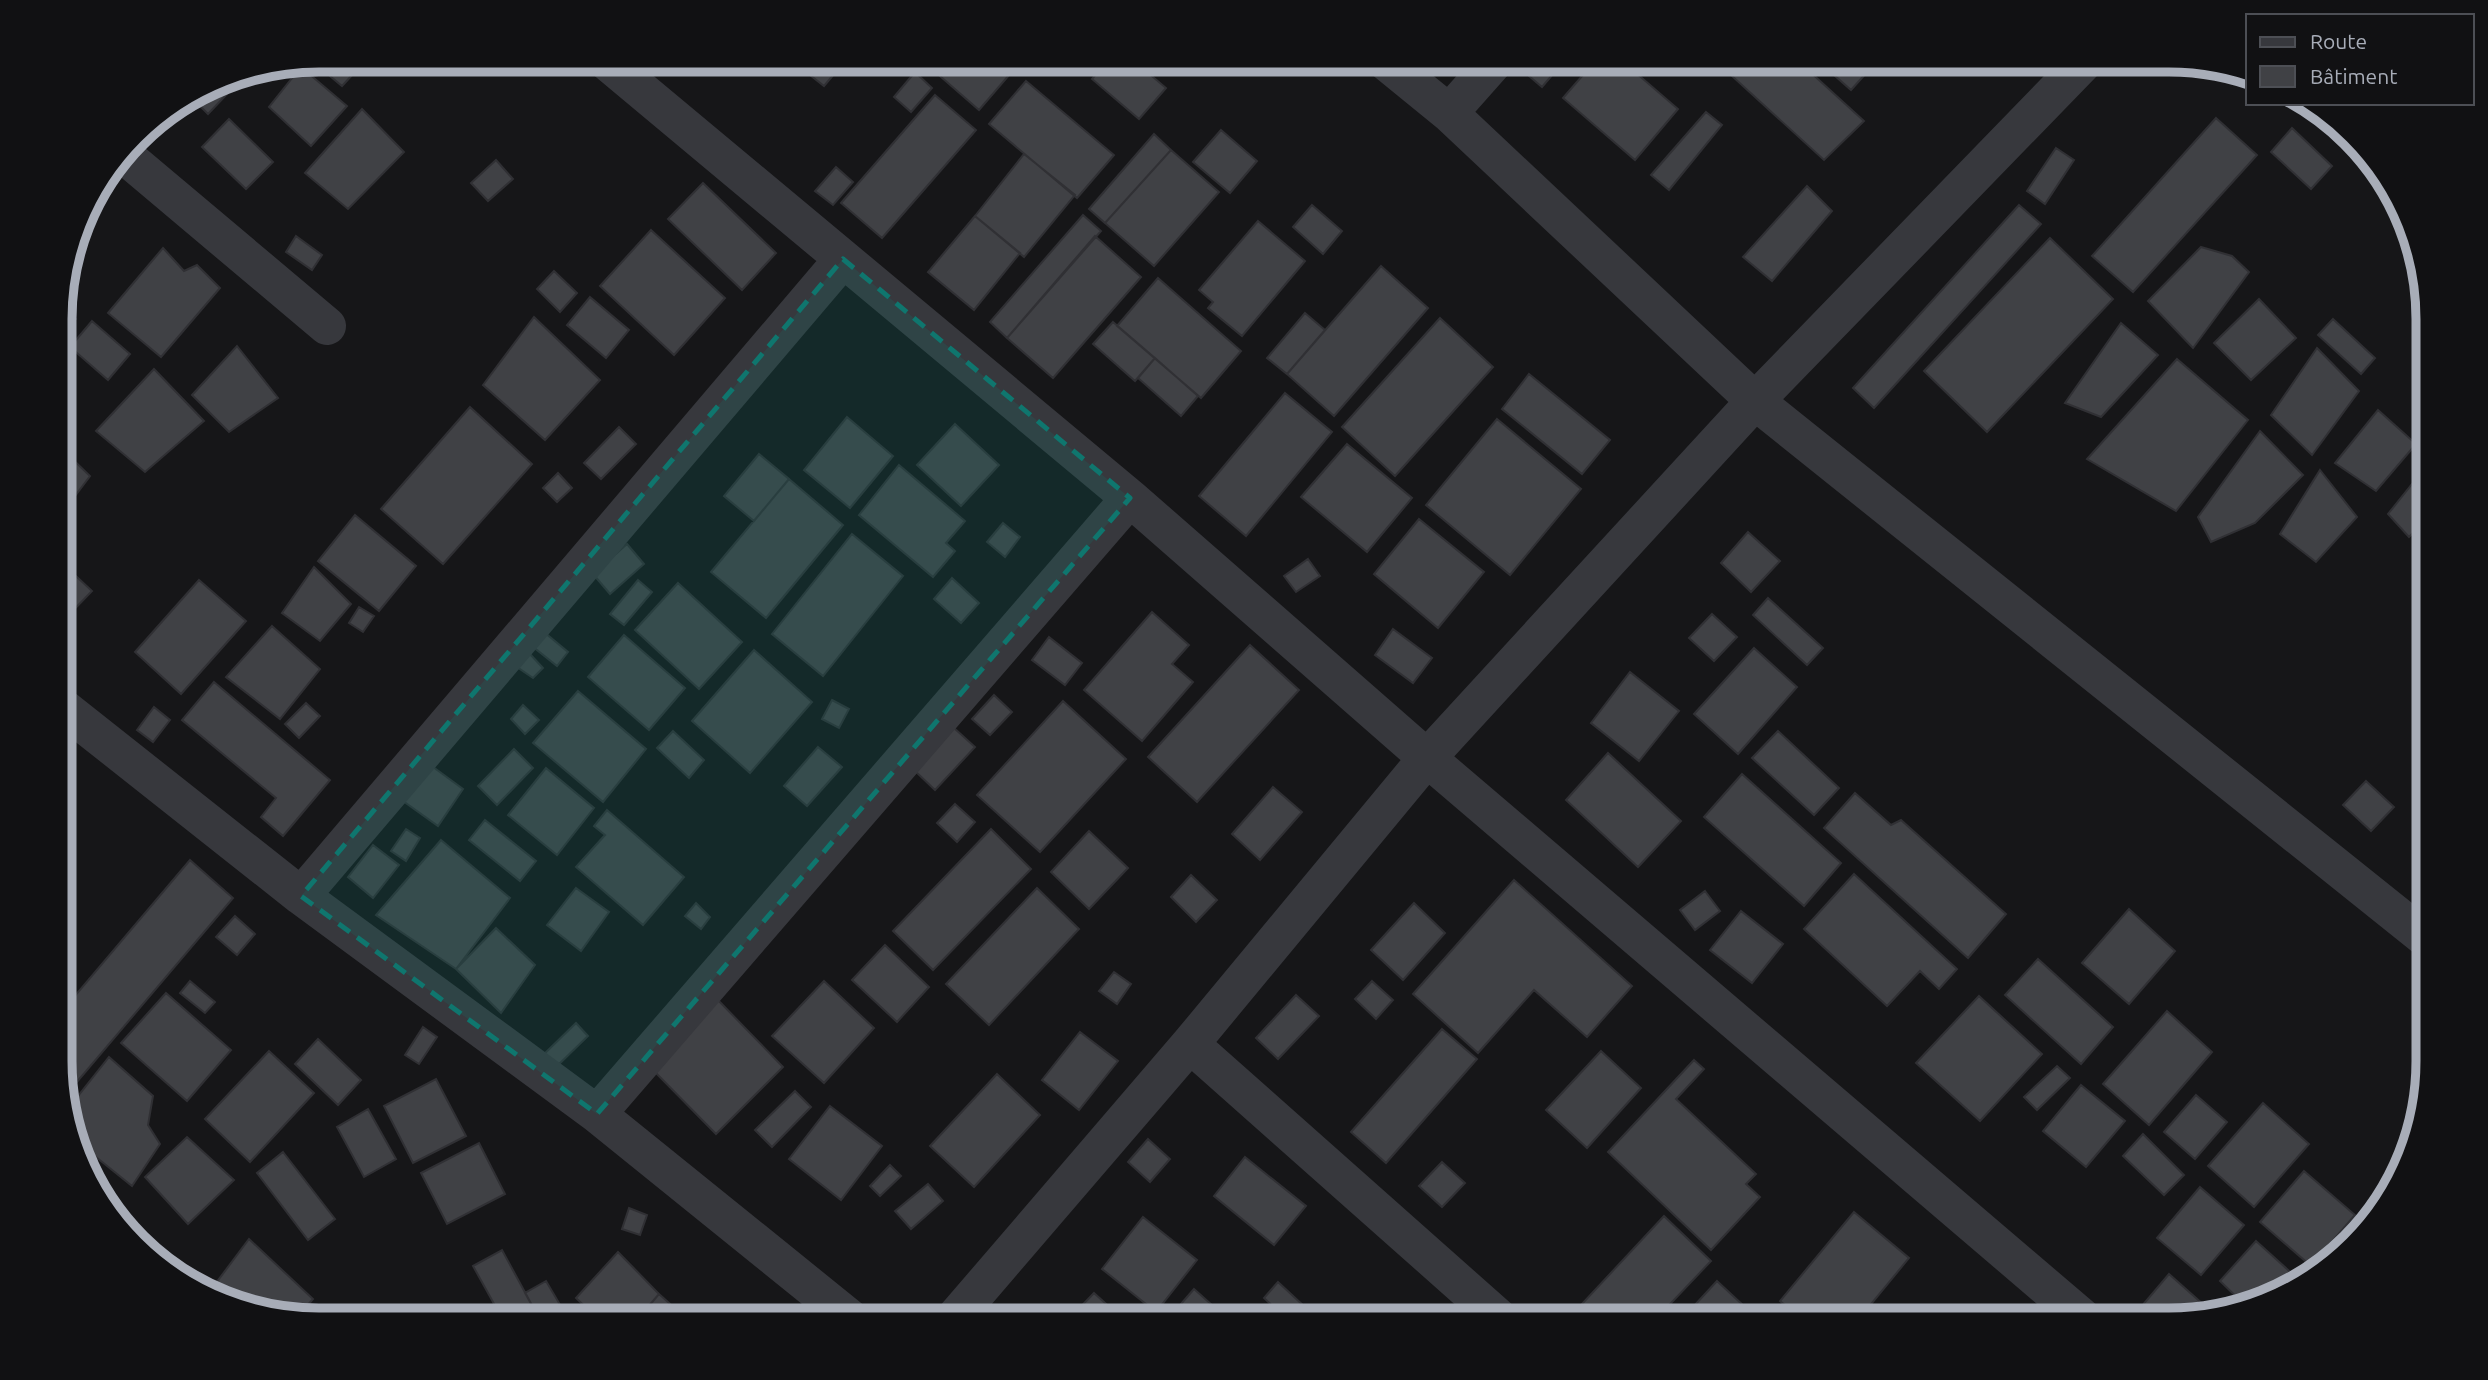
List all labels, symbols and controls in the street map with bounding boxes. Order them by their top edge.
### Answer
legend [2246,14,2474,105]
text: Route [2310,29,2367,53]
text: Bâtiment [2310,64,2397,88]

